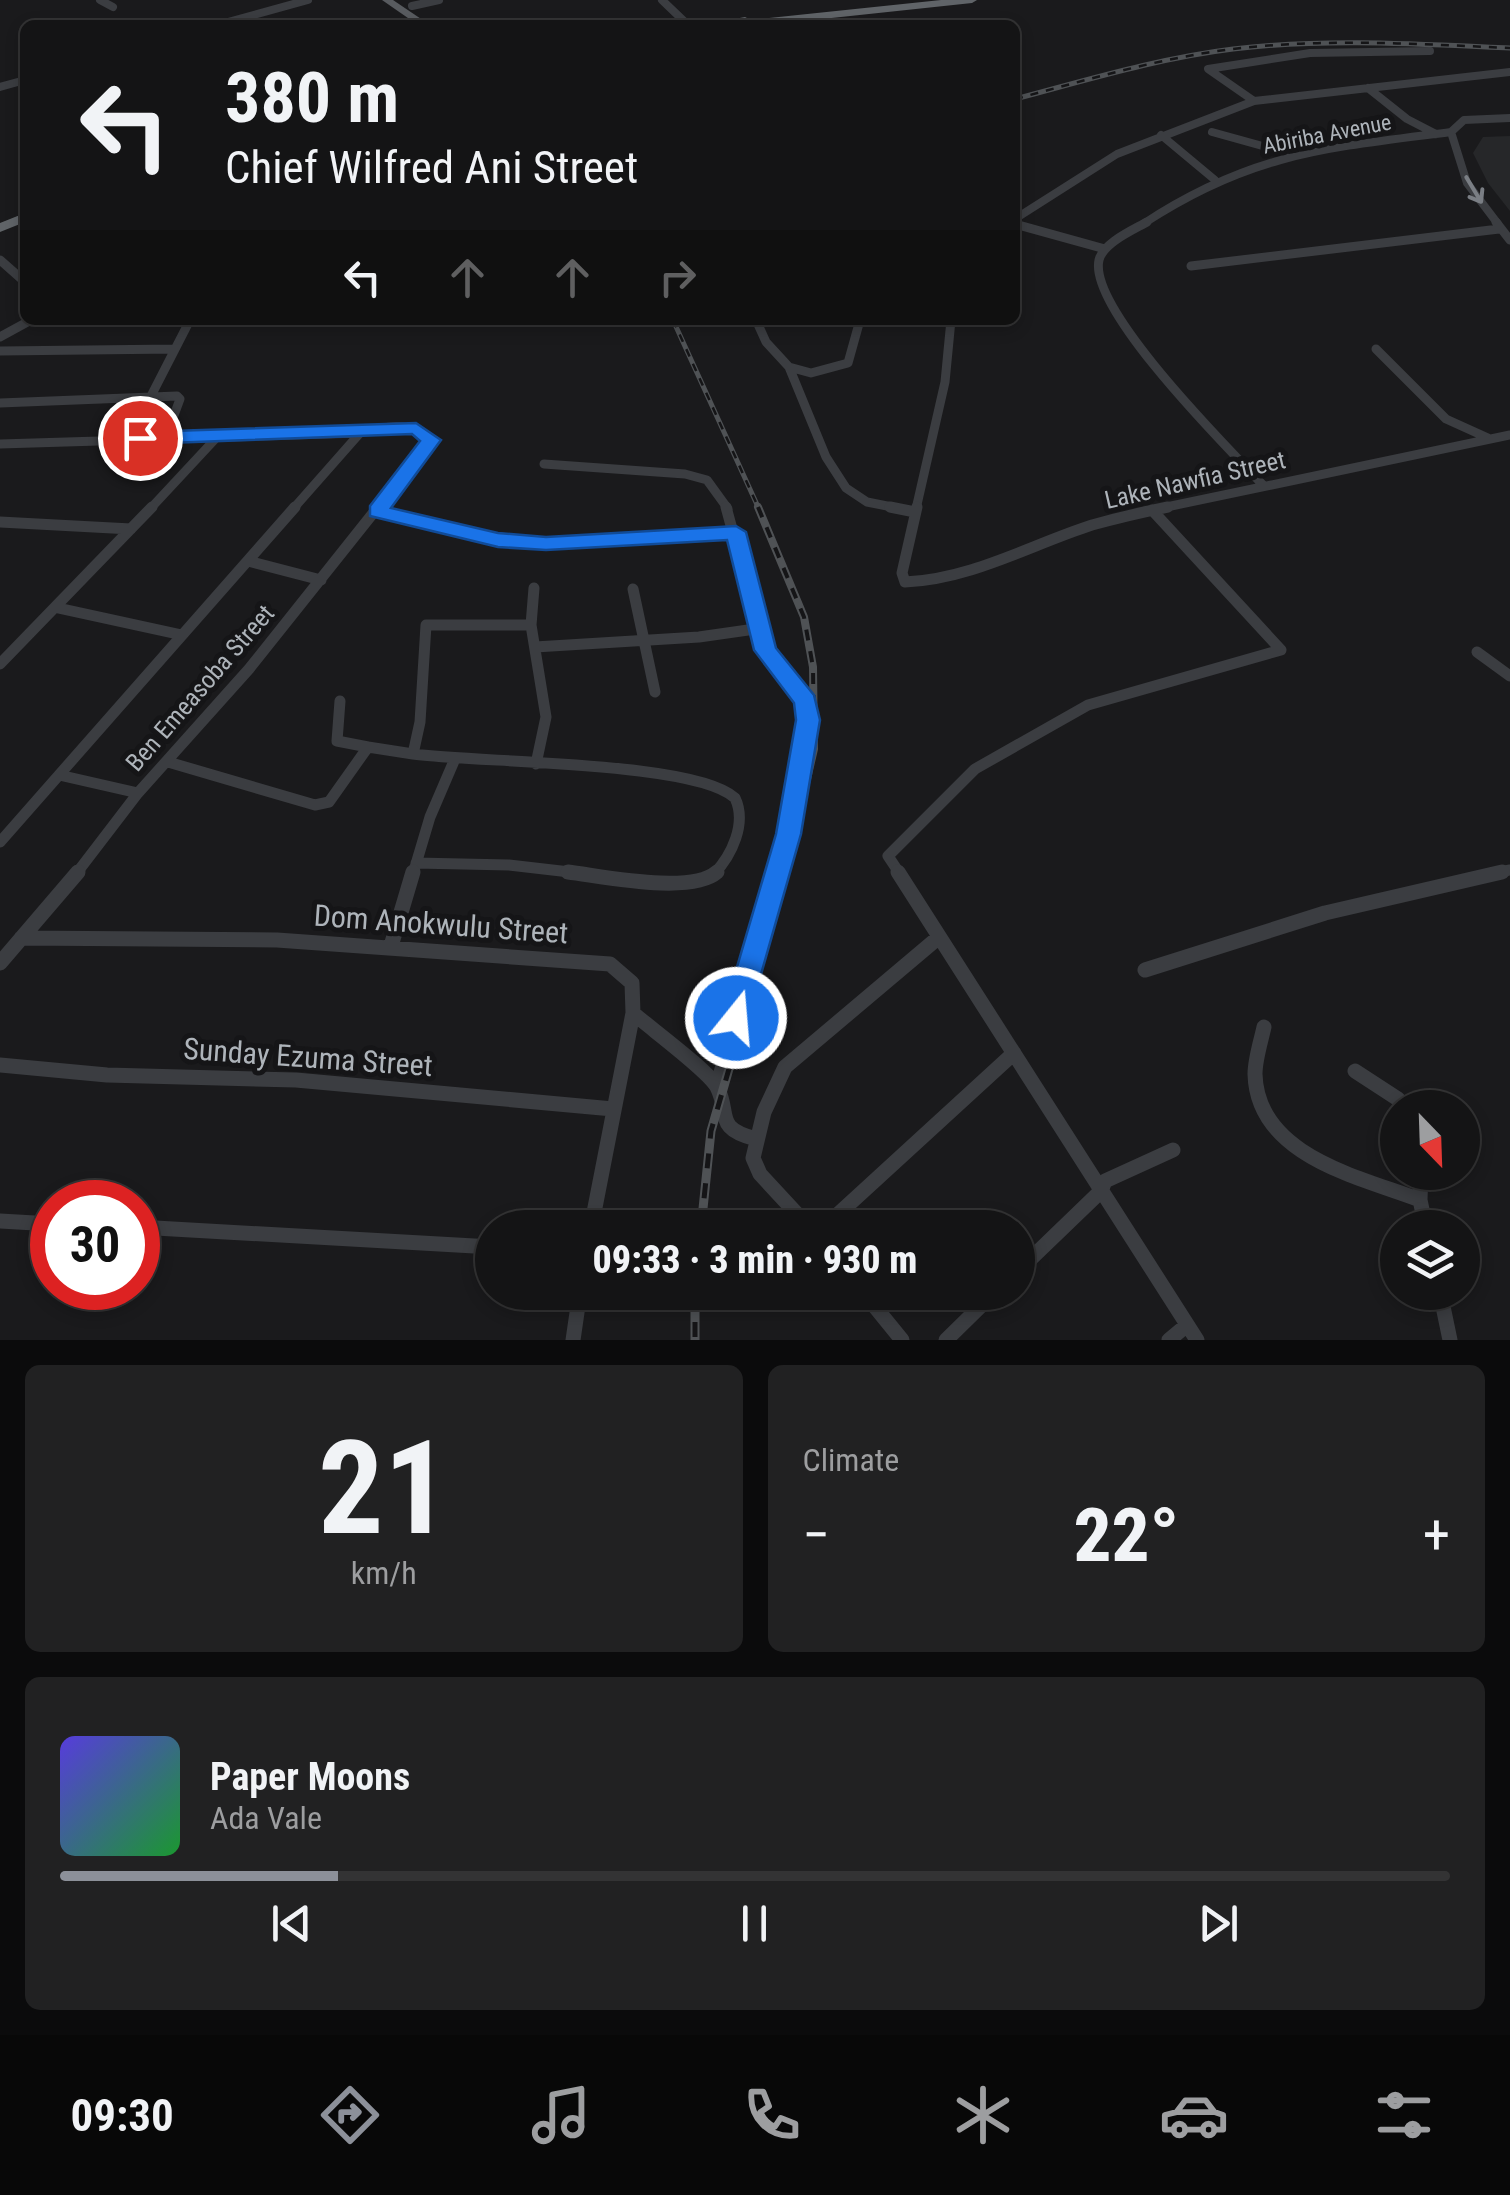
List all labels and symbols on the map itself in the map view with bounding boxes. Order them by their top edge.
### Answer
street label: Abiriba Avenue [1261,109,1393,159]
one-way arrow [1464,175,1484,204]
pin [98,396,183,481]
street label: Lake Nawfia Street [1102,445,1288,515]
street label: Ben Emeasoba Street [120,599,280,777]
street label: Dom Anokwulu Street [313,898,569,950]
position arrow [684,966,788,1070]
street label: Sunday Ezuma Street [182,1031,434,1083]
north arrow [1380,1090,1480,1190]
speed limit sign: 30 [30,1180,160,1310]

